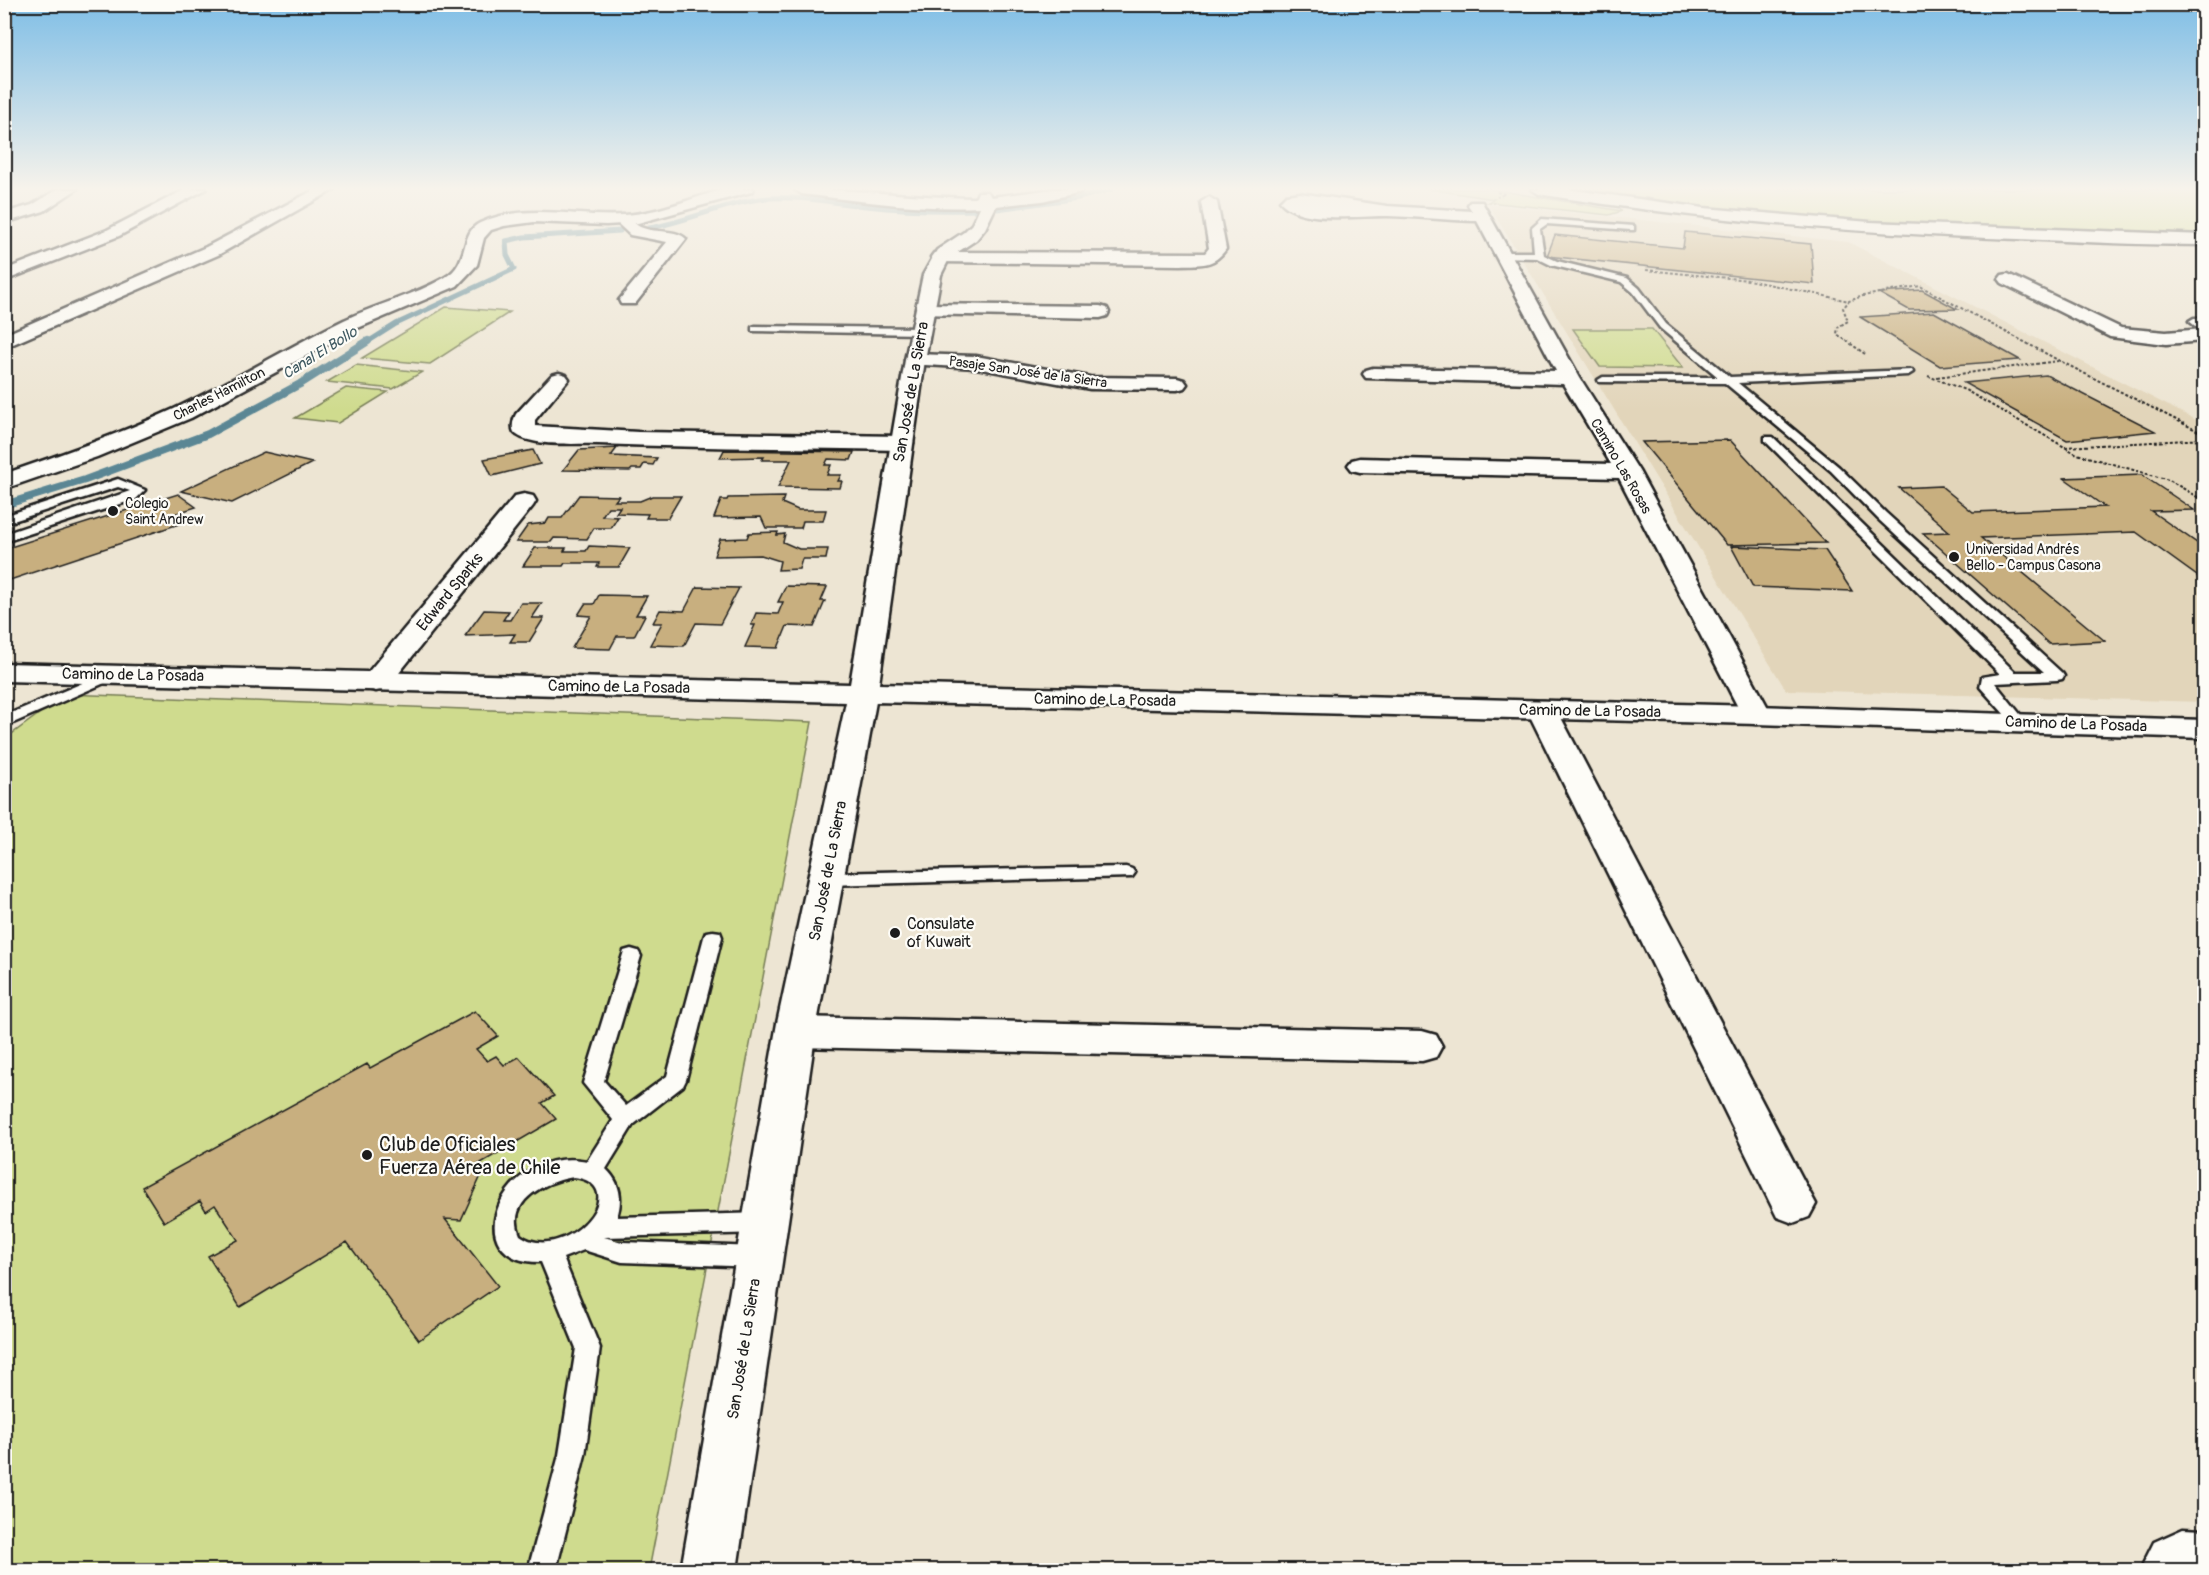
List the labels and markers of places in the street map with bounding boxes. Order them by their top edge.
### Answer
place label: Colegio Saint Andrew [125,495,204,528]
marker: Colegio Saint Andrew [106,504,120,518]
place label: Universidad Andrés Bello - Campus Casona [1966,541,2101,574]
marker: Universidad Andrés Bello - Campus Casona [1947,550,1961,564]
place label: Consulate of Kuwait [907,914,974,952]
marker: Consulate of Kuwait [888,926,902,940]
place label: Club de Oficiales Fuerza Aérea de Chile [379,1132,560,1180]
marker: Club de Oficiales Fuerza Aérea de Chile [360,1148,374,1162]

